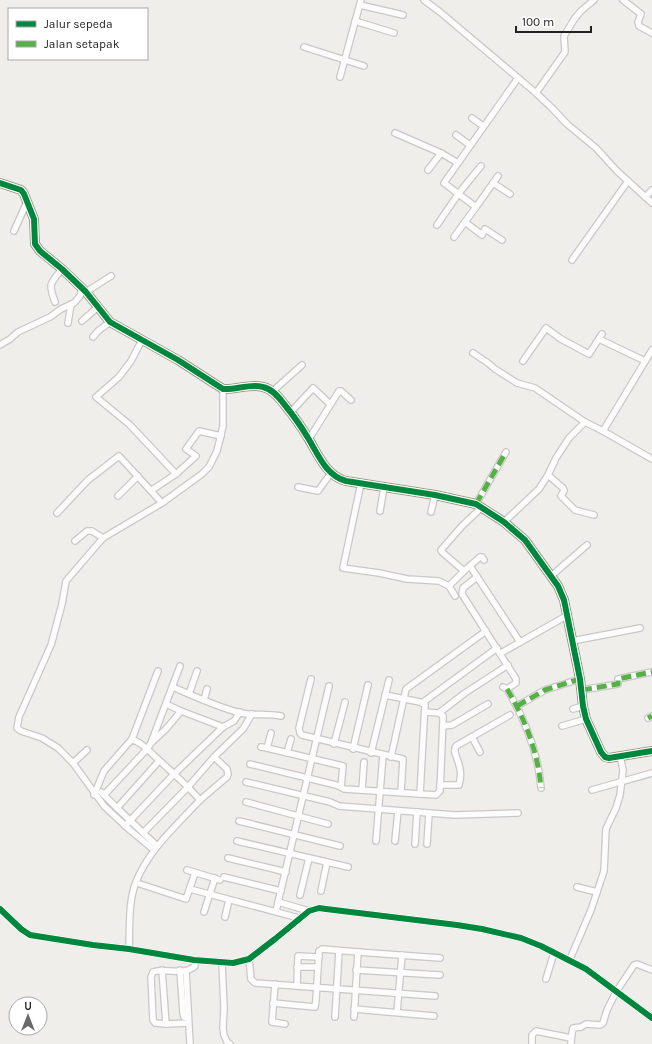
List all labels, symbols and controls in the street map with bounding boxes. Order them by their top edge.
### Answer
legend [8,8,148,60]
scale bar [516,8,591,34]
text: 100 m [522,15,554,29]
text: Jalur sepeda [44,17,113,31]
text: Jalan setapak [44,37,120,51]
north arrow [8,996,48,1036]
text: U [24,1000,32,1013]

